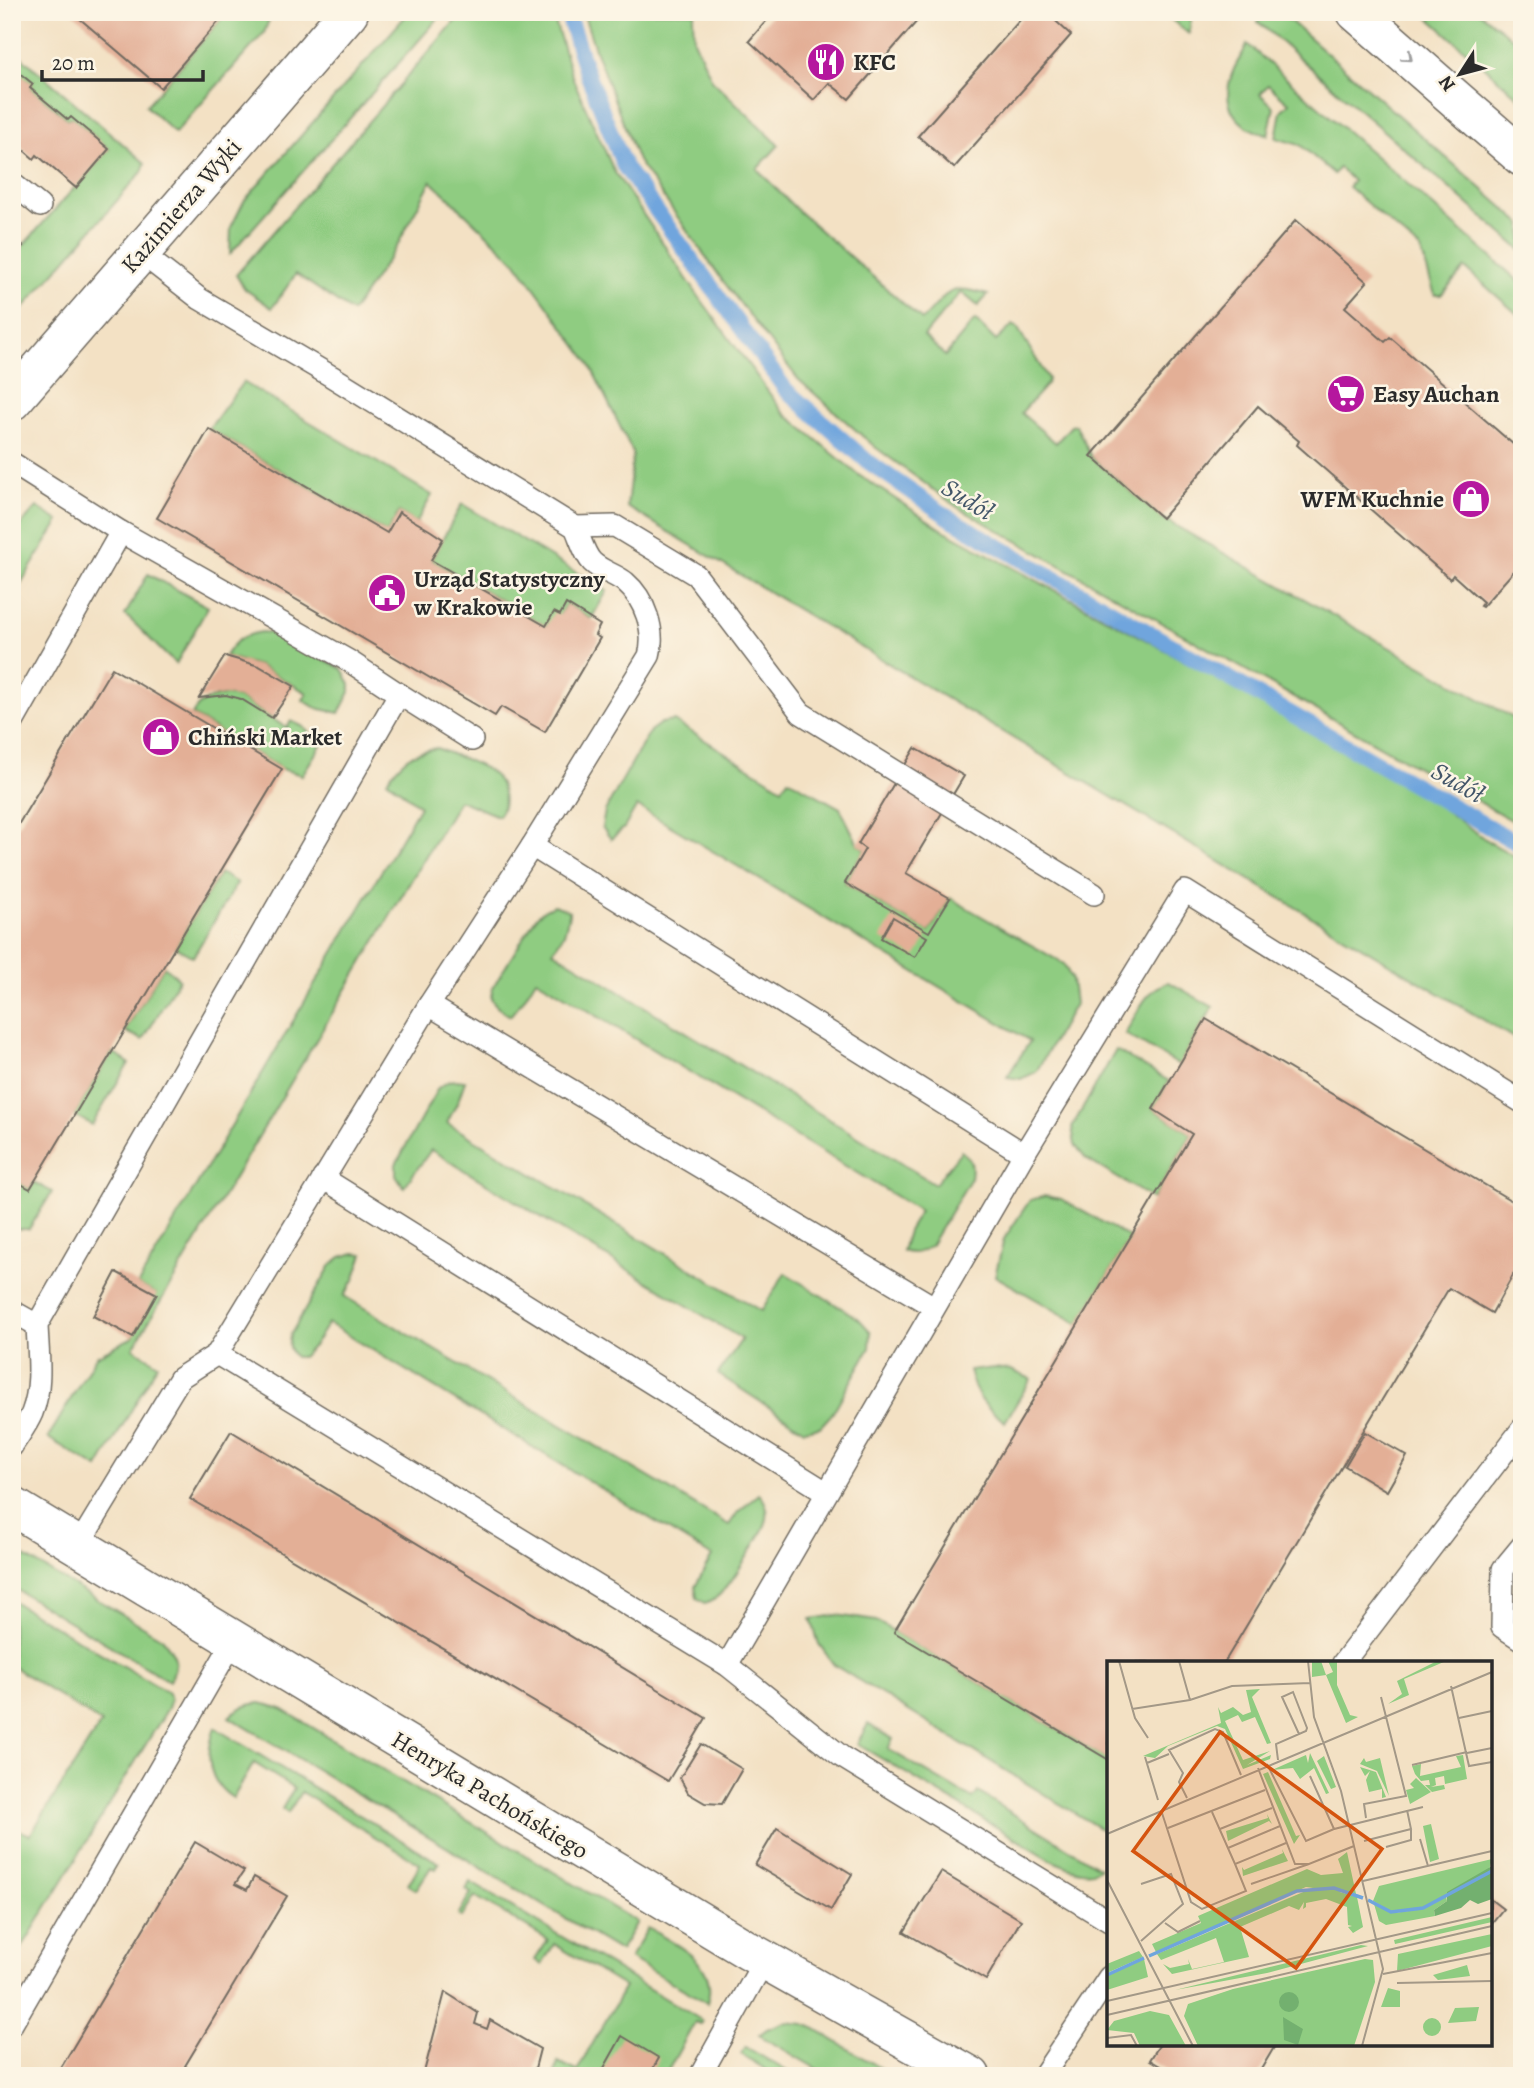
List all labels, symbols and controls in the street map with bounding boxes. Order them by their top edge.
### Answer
scale bar [42,38,203,82]
north arrow [1426,38,1496,108]
restaurant icon: KFC [805,41,847,83]
place label: KFC [853,46,896,78]
text: 20 m [52,49,95,77]
one-way arrow [1400,49,1413,61]
text: N [1432,70,1462,97]
street label: Kazimierza Wyki [114,132,248,280]
supermarket icon: Easy Auchan [1325,373,1367,415]
place label: Easy Auchan [1373,378,1500,410]
water label: Sudół [935,470,1001,529]
shop icon: WFM Kuchnie [1450,478,1492,520]
place label: WFM Kuchnie [1300,483,1444,515]
place label: Urząd Statystyczny w Krakowie [413,563,605,623]
public building icon: Urząd Statystyczny w Krakowie [366,572,408,614]
shop icon: Chiński Market [140,716,182,758]
place label: Chiński Market [188,721,342,753]
water label: Sudół [1425,753,1491,812]
inset map [1107,1661,1492,2046]
street label: Henryka Pachońskiego [386,1724,594,1867]

